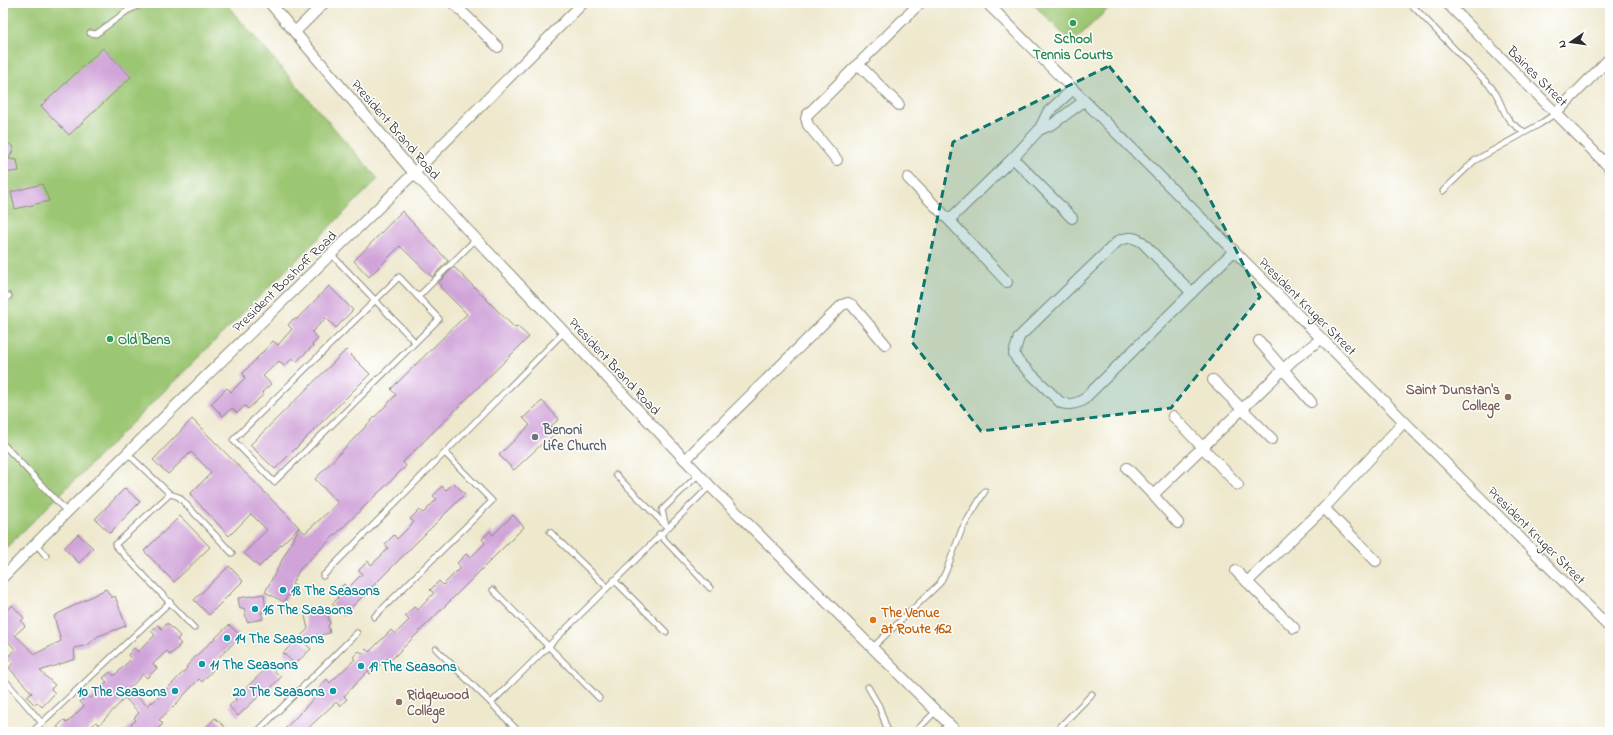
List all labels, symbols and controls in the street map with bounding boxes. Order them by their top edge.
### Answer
marker: School Tennis Courts [1068,18,1078,28]
north arrow [1551,22,1591,62]
place label: School Tennis Courts [1033,29,1113,66]
text: N [1554,39,1571,49]
street label: Baines Street [1501,41,1572,112]
street label: President Brand Road [345,75,444,185]
street label: President Boshoff Road [228,226,342,338]
street label: President Kruger Street [1252,253,1361,362]
street label: President Brand Road [563,313,665,421]
place label: Old Bens [118,330,171,351]
marker: Old Bens [105,334,115,344]
place label: Saint Dunstan's College [1406,380,1501,419]
marker: Saint Dunstan's College [1503,392,1513,402]
place label: Benoni Life Church [542,420,607,457]
marker: Benoni Life Church [530,432,540,442]
street label: President Kruger Street [1481,482,1590,591]
place label: 18 The Seasons [291,581,380,602]
marker: 18 The Seasons [278,585,288,595]
place label: 16 The Seasons [263,600,353,621]
place label: The Venue at Route 162 [881,603,952,640]
marker: 16 The Seasons [250,604,260,614]
marker: The Venue at Route 162 [868,615,878,625]
place label: 14 The Seasons [235,629,324,650]
marker: 14 The Seasons [222,633,232,643]
place label: 11 The Seasons [210,655,298,676]
place label: 19 The Seasons [369,657,457,678]
marker: 11 The Seasons [197,659,207,669]
marker: 19 The Seasons [356,661,366,671]
place label: 10 The Seasons [77,682,167,703]
place label: 20 The Seasons [232,682,325,703]
place label: Ridgewood College [406,685,469,724]
marker: 10 The Seasons [170,686,180,696]
marker: 20 The Seasons [328,686,338,696]
marker: Ridgewood College [394,697,404,707]

